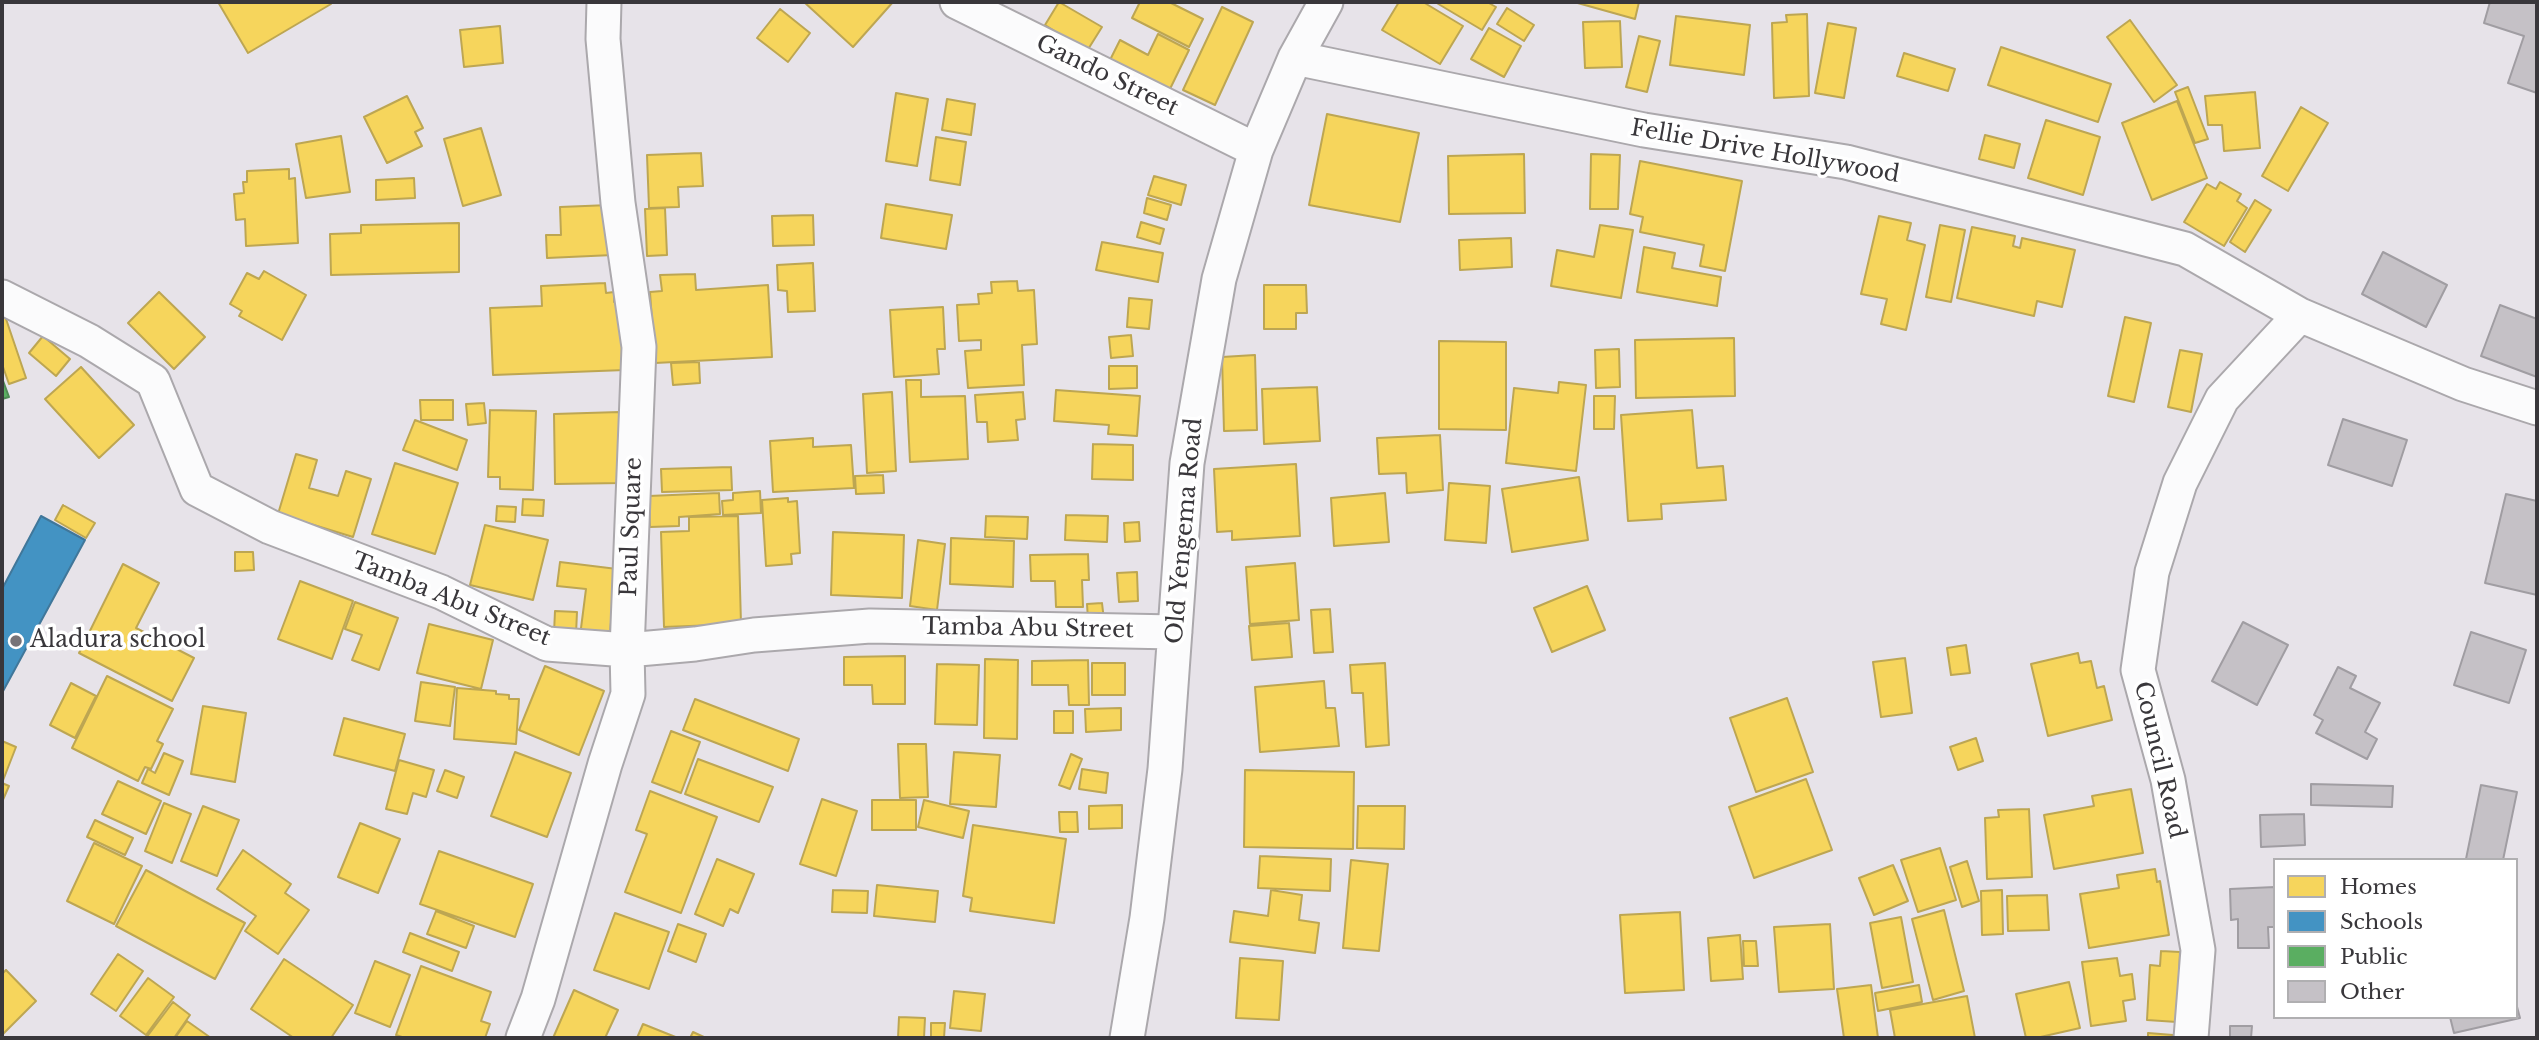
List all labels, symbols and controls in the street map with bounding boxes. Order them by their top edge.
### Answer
street label: Gando Street [1031,30,1183,122]
street label: Fellie Drive Hollywood [1628,115,1902,189]
street label: Old Yengema Road [1161,417,1209,645]
street label: Paul Square [616,457,648,597]
street label: Tamba Abu Street [348,548,554,652]
street label: Tamba Abu Street [922,613,1134,645]
place label: Aladura school [30,627,205,655]
marker: Aladura school [8,633,24,649]
street label: Council Road [2128,679,2190,841]
legend [2273,858,2518,1019]
text: Homes [2340,874,2417,900]
text: Schools [2340,909,2423,935]
text: Public [2340,944,2407,970]
text: Other [2340,979,2404,1005]

